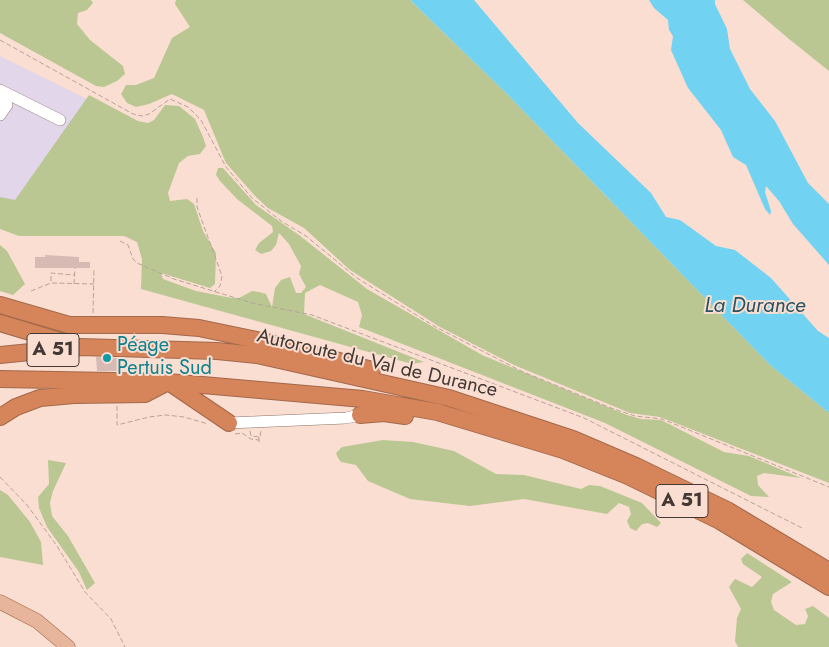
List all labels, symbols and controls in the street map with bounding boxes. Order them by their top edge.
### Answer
water label: La Durance [704,294,806,320]
street label: Autoroute du Val de Durance [254,325,500,403]
road number: A 51 [27,334,79,366]
place label: Péage Pertuis Sud [117,334,212,381]
marker: Péage Pertuis Sud [101,352,113,364]
road number: A 51 [656,484,708,518]

